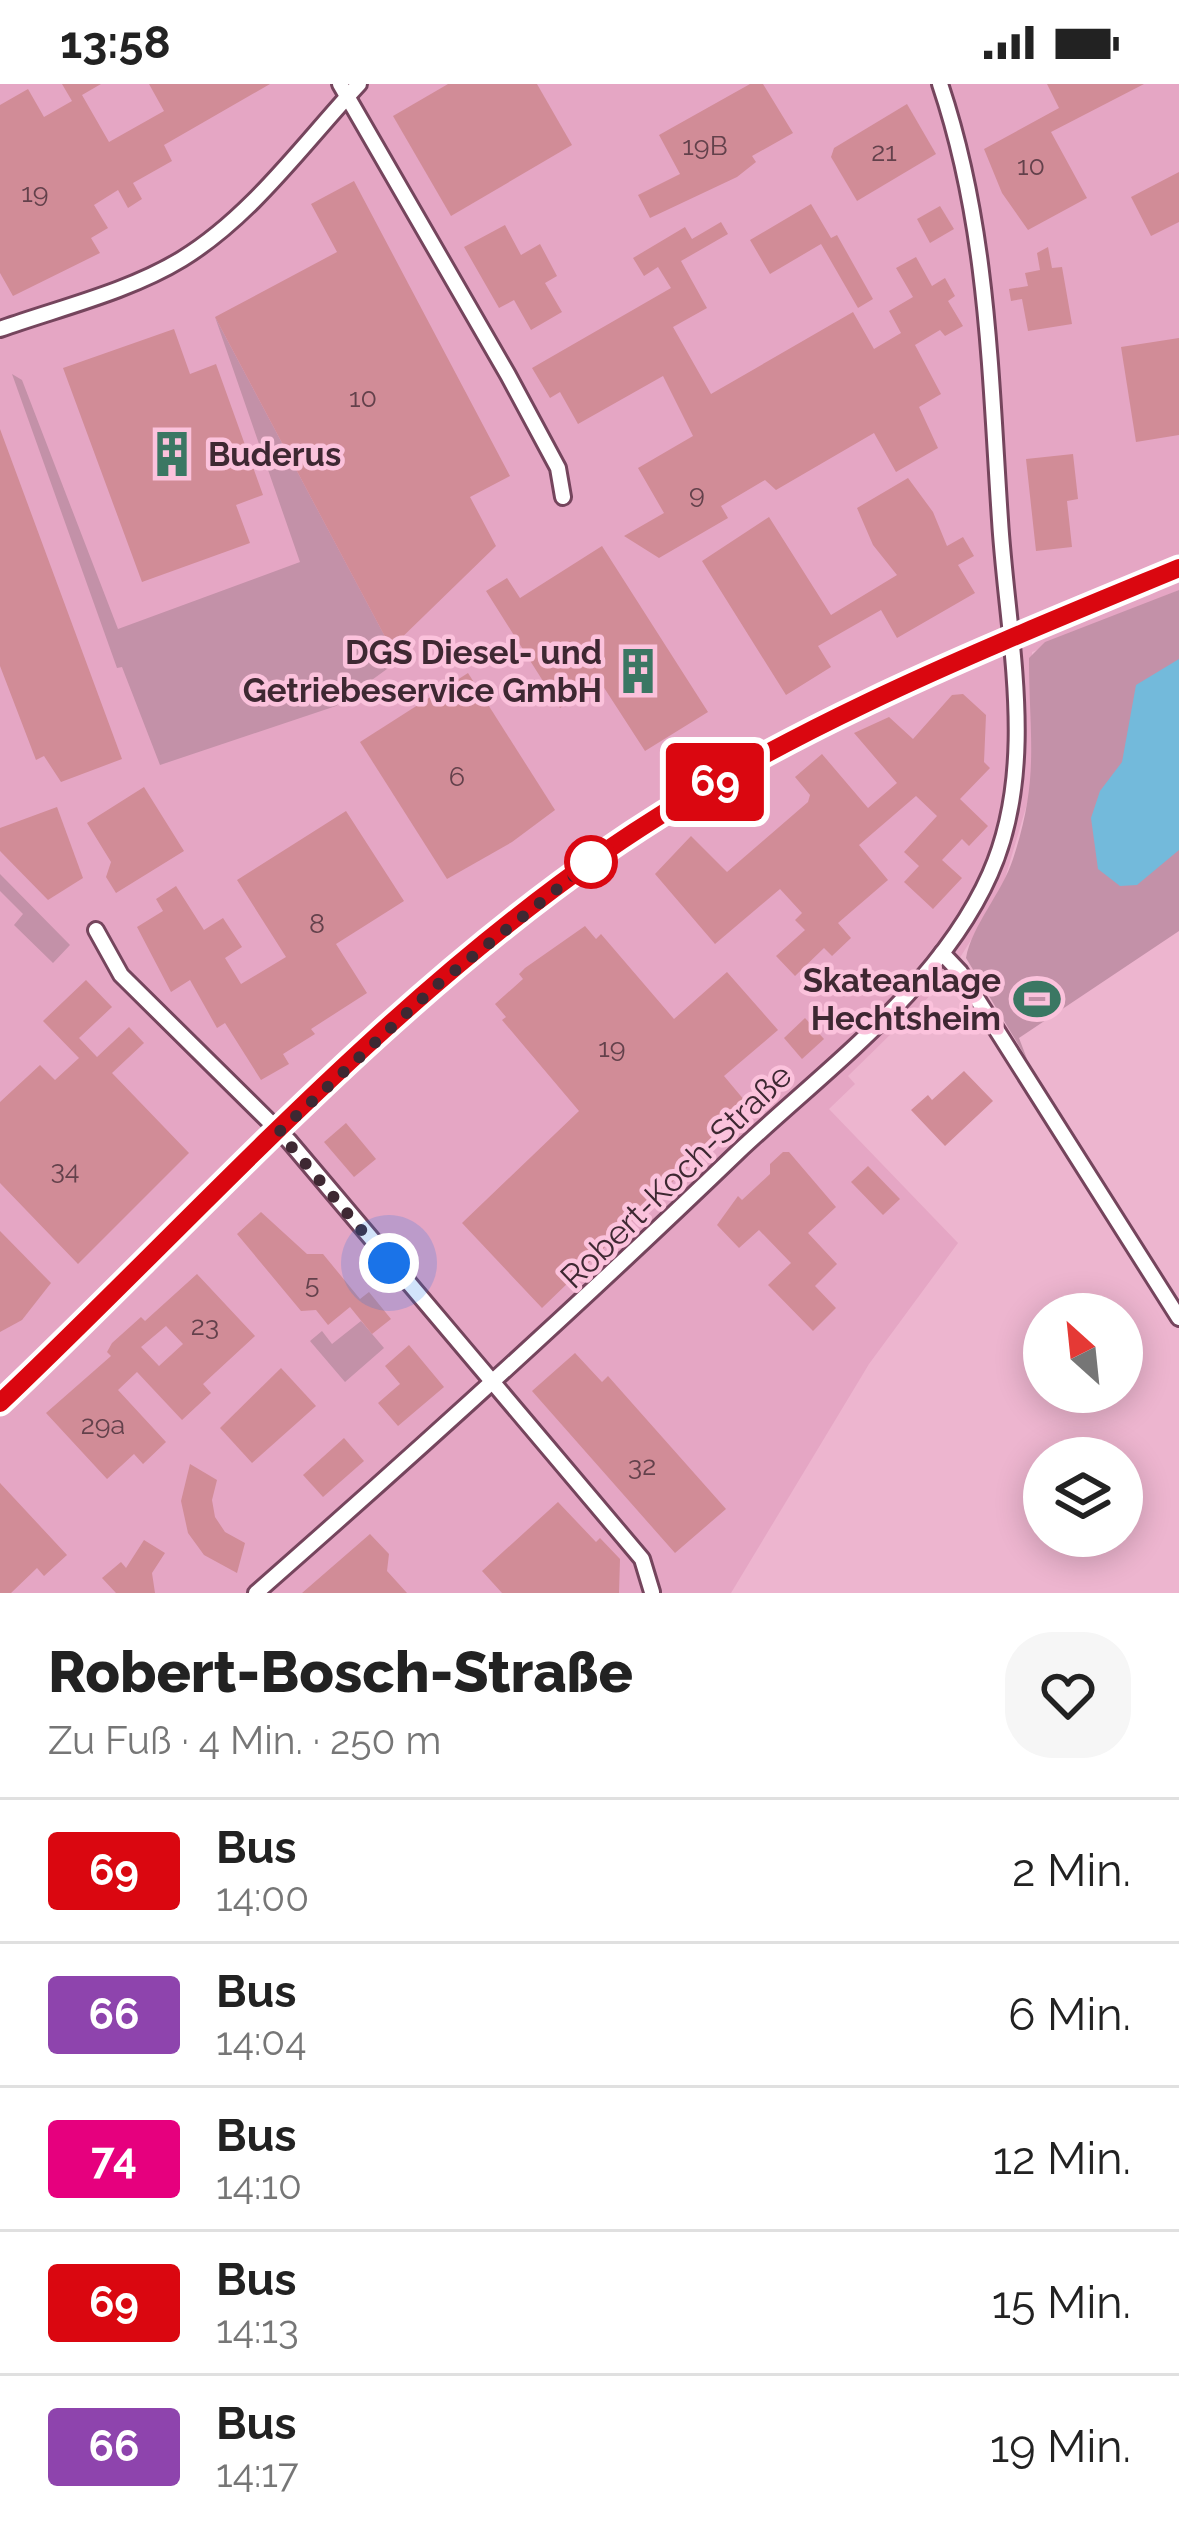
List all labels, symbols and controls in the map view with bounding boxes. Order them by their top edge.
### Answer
text: 13:58 [60,16,171,69]
house number: 19B [682,130,728,161]
house number: 21 [871,136,897,167]
house number: 10 [1017,150,1045,181]
house number: 19 [21,177,49,208]
house number: 10 [349,382,377,413]
building icon: Buderus [147,429,197,479]
place label: Buderus [208,435,341,474]
house number: 9 [689,478,705,509]
place label: DGS Diesel- und Getriebeservice GmbH [243,633,602,710]
building icon: DGS Diesel- und Getriebeservice GmbH [613,646,663,696]
line badge: 69 [661,743,769,821]
text: 69 [690,757,740,806]
house number: 6 [449,761,465,792]
unlabelled marker [566,837,616,887]
house number: 8 [309,908,325,939]
place label: Skateanlage Hechtsheim [803,961,1001,1038]
sports icon: Skateanlage Hechtsheim [1012,974,1062,1024]
house number: 19 [598,1032,626,1063]
street label: Robert-Koch-Straße [552,1056,800,1296]
house number: 34 [50,1154,80,1185]
your location [359,1233,419,1293]
house number: 5 [305,1268,319,1299]
north arrow [1023,1293,1143,1413]
map controls [1023,1293,1143,1557]
house number: 23 [191,1310,219,1341]
house number: 29a [81,1409,125,1440]
button: layers [1023,1437,1143,1557]
house number: 32 [628,1450,656,1481]
button: heart [1005,1632,1131,1758]
text: Robert-Bosch-Straße [48,1638,633,1705]
text: Zu Fuß · 4 Min. · 250 m [48,1717,441,1763]
text: Bus [216,1821,297,1874]
text: 2 Min. [1012,1844,1131,1897]
text: 69 [89,1846,139,1895]
text: 14:00 [216,1874,309,1920]
text: Bus [216,1965,297,2018]
text: 6 Min. [1008,1988,1131,2041]
text: 66 [89,1990,140,2039]
text: 14:04 [216,2018,306,2064]
text: Bus [216,2109,297,2162]
text: 12 Min. [993,2132,1131,2185]
text: 74 [91,2134,137,2183]
text: 14:10 [216,2162,302,2208]
text: Bus [216,2253,297,2306]
text: 15 Min. [992,2276,1131,2329]
text: 69 [89,2278,139,2327]
text: 14:13 [216,2306,299,2352]
text: Bus [216,2397,297,2450]
text: 19 Min. [990,2420,1131,2473]
text: 66 [89,2422,140,2471]
text: 14:17 [216,2450,299,2496]

